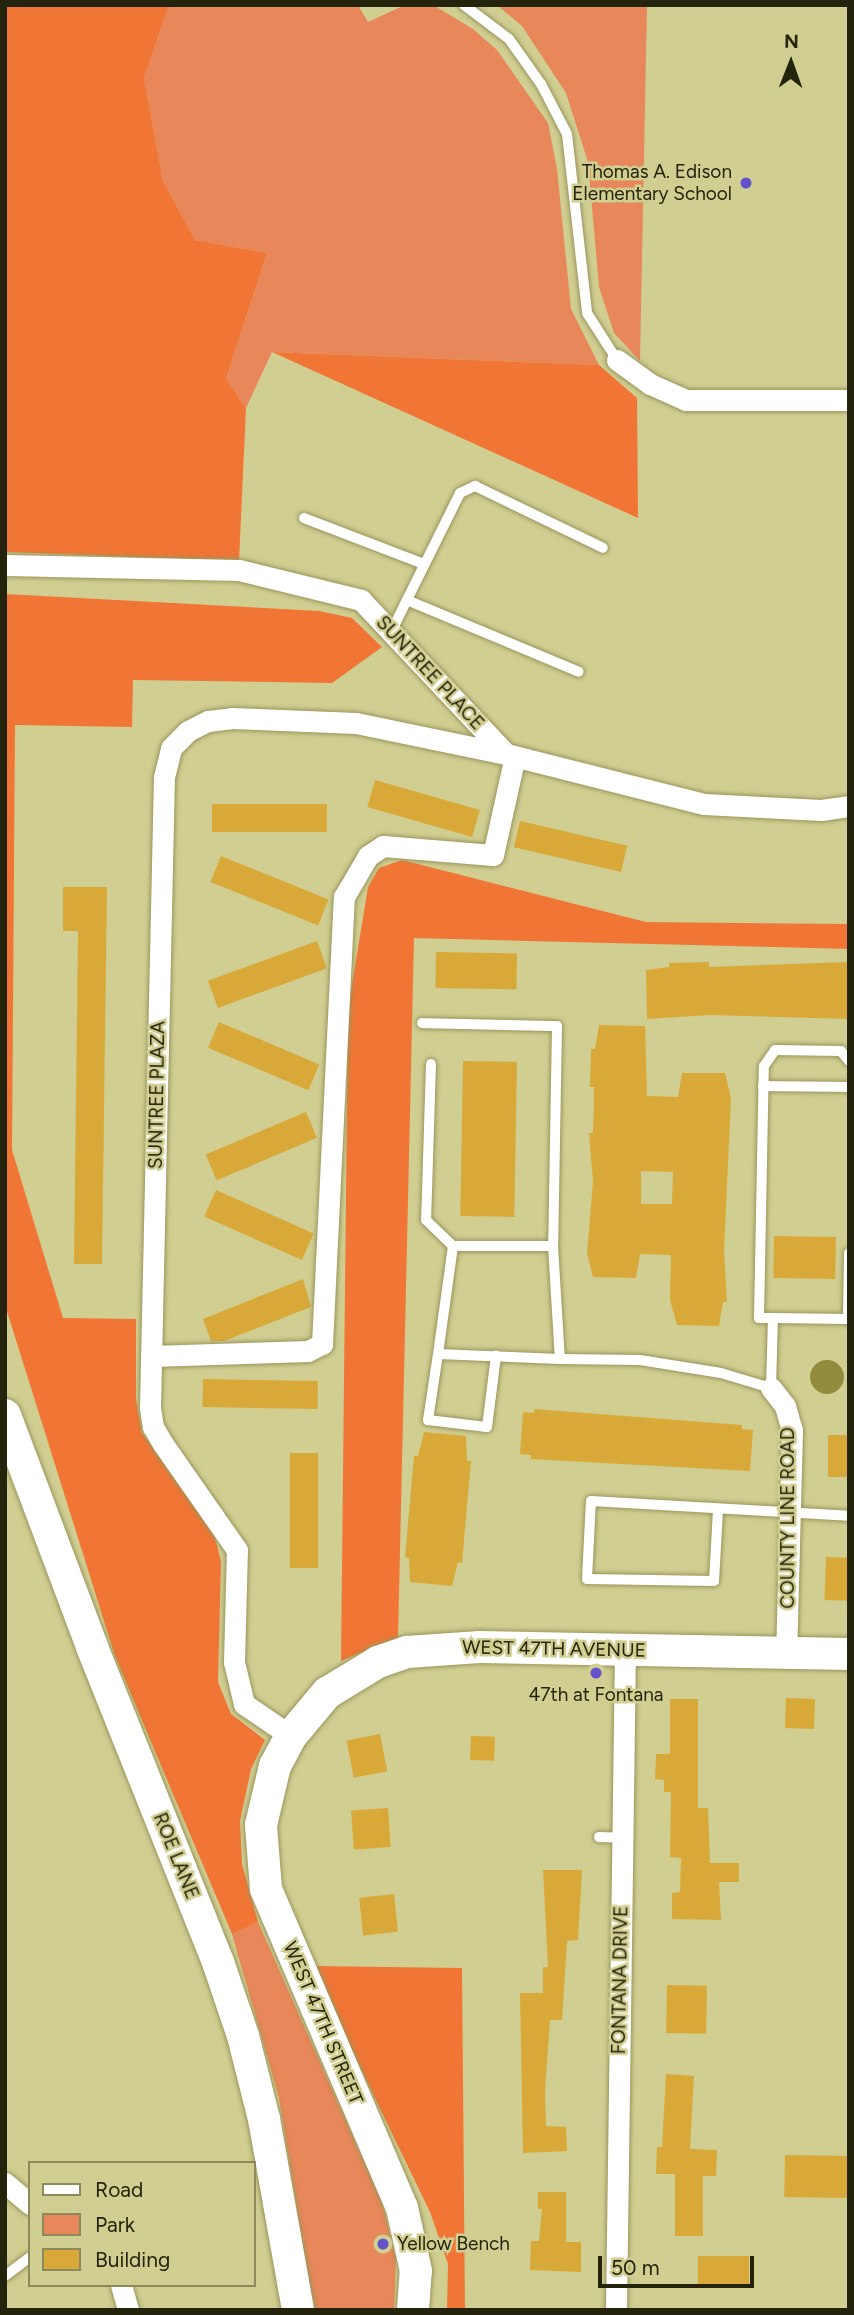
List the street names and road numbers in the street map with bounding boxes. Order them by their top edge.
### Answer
street label: SUNTREE PLACE [371,611,489,735]
street label: SUNTREE PLAZA [144,1021,170,1169]
street label: COUNTY LINE ROAD [777,1427,799,1609]
street label: WEST 47TH AVENUE [462,1636,646,1662]
street label: ROE LANE [148,1809,204,1903]
street label: FONTANA DRIVE [607,1906,633,2054]
street label: WEST 47TH STREET [278,1938,368,2108]

